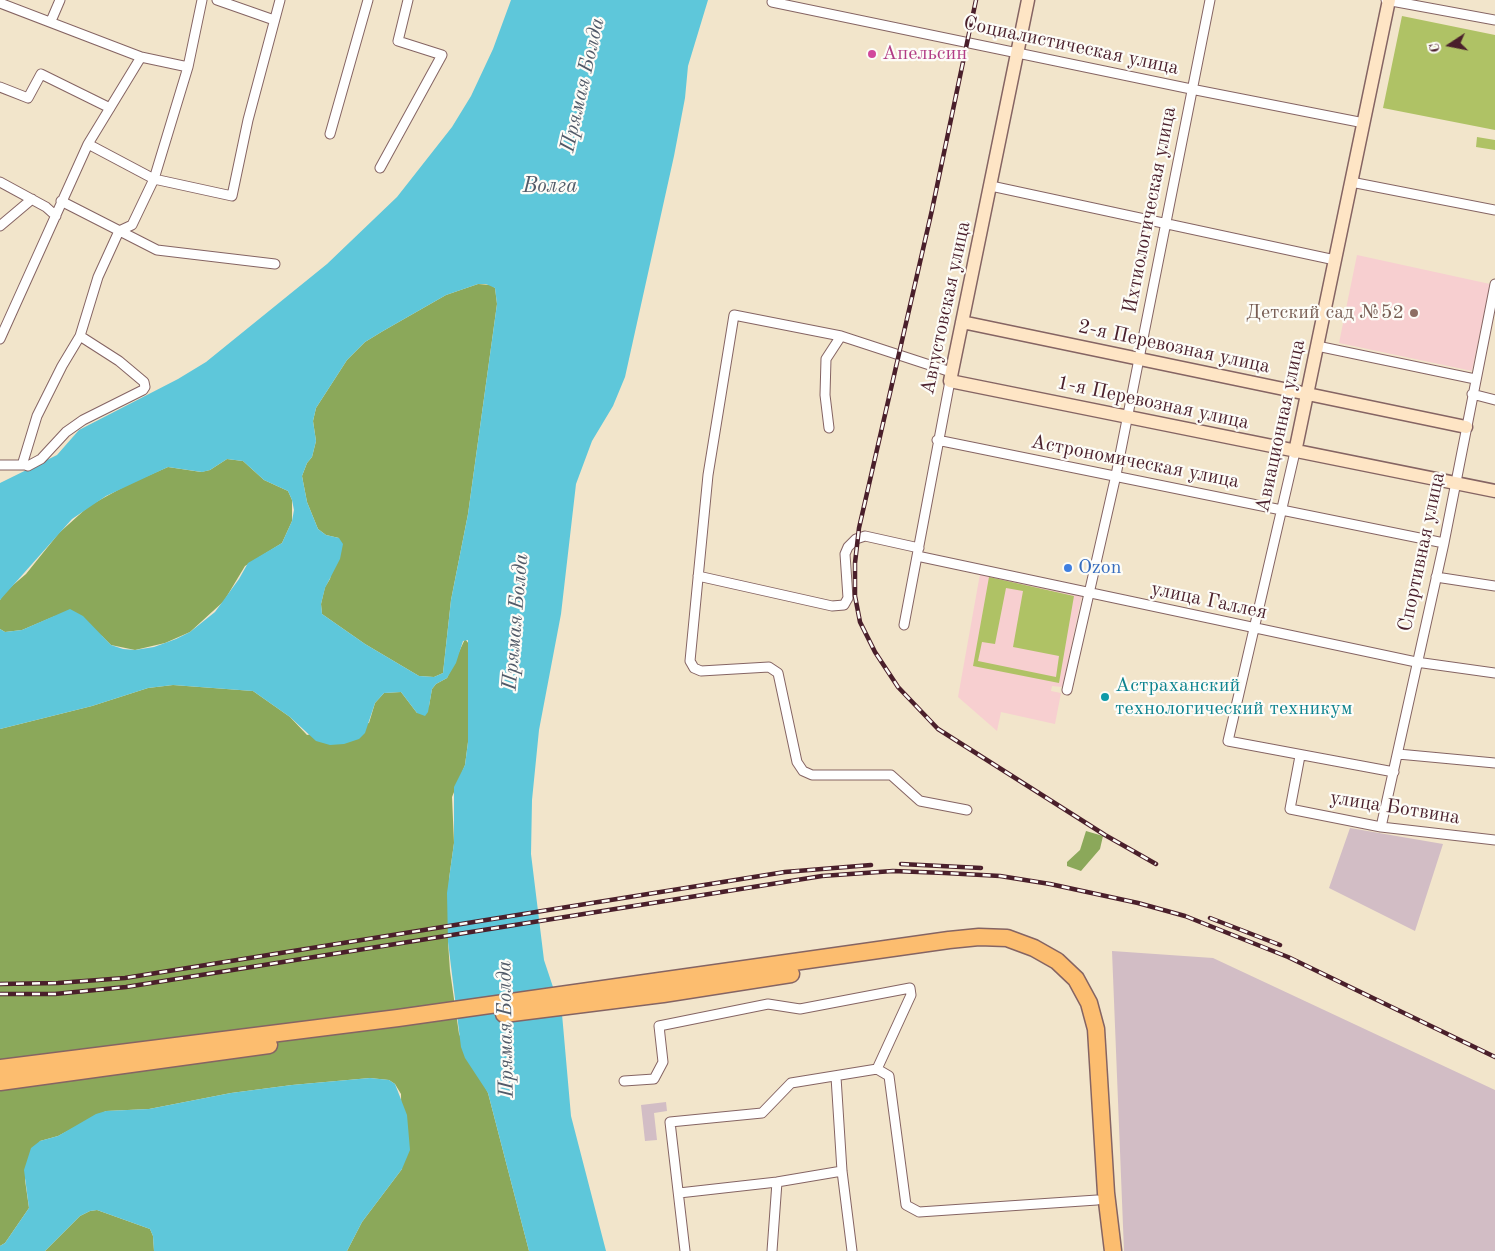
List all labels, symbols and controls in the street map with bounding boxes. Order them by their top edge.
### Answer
street label: Социалистическая улица [961,11,1181,81]
water label: Прямая Болда [555,15,611,155]
north arrow [1425,20,1475,70]
place label: Апельсин [882,42,967,66]
text: С [1428,42,1443,54]
marker: Апельсин [866,48,878,60]
street label: Ихтиологическая улица [1118,104,1182,316]
water label: Волга [522,173,578,199]
street label: Августовская улица [916,219,976,397]
place label: Детский сад №52 [1246,301,1404,325]
marker: Детский сад №52 [1408,307,1420,319]
street label: 2-я Перевозная улица [1076,315,1272,379]
street label: Авиационная улица [1251,337,1311,515]
street label: 1-я Перевозная улица [1055,371,1251,435]
street label: Астрономическая улица [1029,430,1241,494]
street label: Спортивная улица [1393,470,1451,634]
water label: Прямая Болда [497,552,535,692]
place label: Ozon [1078,556,1122,580]
marker: Ozon [1062,562,1074,574]
street label: улица Галлея [1149,577,1269,625]
place label: Астраханский технологический техникум [1115,674,1352,721]
marker: Астраханский технологический техникум [1099,691,1111,703]
street label: улица Ботвина [1328,786,1462,830]
water label: Прямая Болда [492,960,520,1098]

